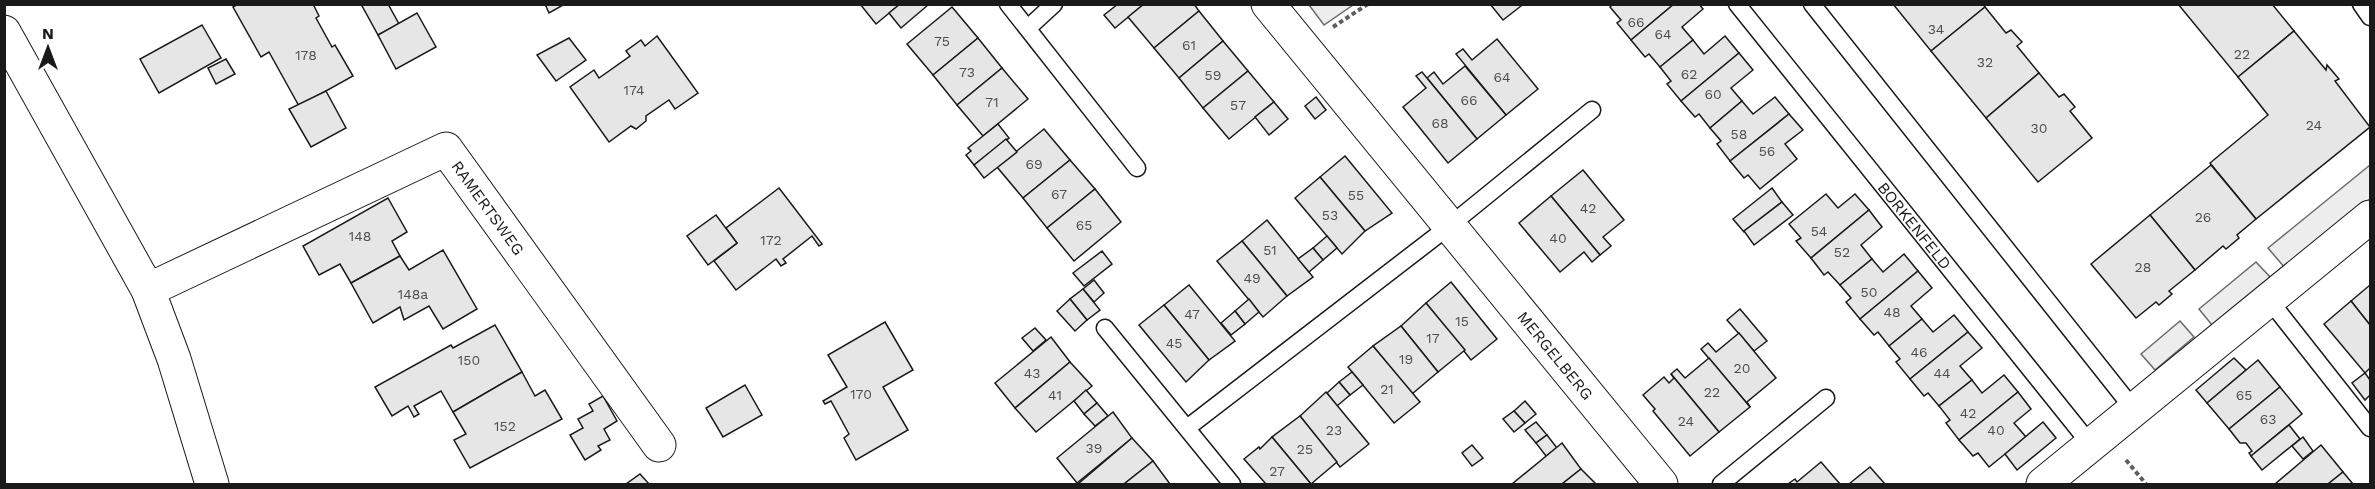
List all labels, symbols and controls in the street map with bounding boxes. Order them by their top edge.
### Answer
house number: 66 [1627,14,1645,30]
north arrow [18,18,78,78]
house number: 34 [1928,21,1944,37]
text: N [42,24,54,43]
house number: 64 [1654,26,1672,42]
house number: 75 [934,33,950,49]
house number: 61 [1182,37,1196,53]
house number: 22 [2234,46,2250,62]
house number: 178 [295,47,317,63]
house number: 32 [1977,54,1993,70]
house number: 73 [959,64,975,80]
house number: 62 [1681,66,1697,82]
house number: 59 [1205,67,1221,83]
house number: 64 [1493,69,1511,85]
house number: 174 [624,82,644,98]
house number: 60 [1704,86,1722,102]
house number: 66 [1460,92,1478,108]
house number: 71 [985,94,999,110]
house number: 57 [1230,97,1246,113]
house number: 68 [1431,115,1449,131]
house number: 24 [2306,117,2322,133]
house number: 30 [2031,120,2047,136]
house number: 58 [1731,126,1747,142]
house number: 56 [1759,143,1775,159]
house number: 69 [1025,156,1043,172]
street label: RAMERTSWEG [447,157,528,259]
street label: BORKENFELD [1874,178,1955,273]
house number: 67 [1051,186,1067,202]
house number: 55 [1348,187,1364,203]
house number: 42 [1580,200,1596,216]
house number: 53 [1322,207,1338,223]
house number: 26 [2195,209,2211,225]
house number: 65 [1076,217,1092,233]
house number: 54 [1811,223,1827,239]
house number: 148 [349,228,371,244]
house number: 40 [1549,230,1567,246]
house number: 172 [760,232,782,248]
house number: 51 [1263,242,1277,258]
house number: 52 [1834,244,1850,260]
house number: 28 [2135,259,2151,275]
house number: 49 [1243,270,1261,286]
house number: 50 [1861,284,1877,300]
house number: 148a [398,286,428,302]
house number: 48 [1883,304,1901,320]
house number: 47 [1184,306,1200,322]
street label: MERGELBERG [1513,308,1597,404]
house number: 15 [1455,313,1469,329]
house number: 17 [1426,330,1440,346]
house number: 45 [1166,335,1182,351]
house number: 46 [1910,344,1928,360]
house number: 19 [1399,351,1413,367]
house number: 150 [458,352,480,368]
house number: 20 [1734,360,1750,376]
house number: 43 [1024,365,1040,381]
house number: 44 [1933,365,1951,381]
house number: 21 [1380,381,1394,397]
house number: 22 [1704,384,1720,400]
house number: 170 [850,386,872,402]
house number: 41 [1048,387,1062,403]
house number: 65 [2236,387,2252,403]
house number: 42 [1960,405,1976,421]
house number: 63 [2260,411,2276,427]
house number: 24 [1678,413,1694,429]
house number: 152 [494,418,516,434]
house number: 23 [1326,422,1342,438]
house number: 40 [1987,422,2005,438]
house number: 39 [1086,440,1102,456]
house number: 25 [1297,441,1313,457]
house number: 27 [1269,463,1285,479]

